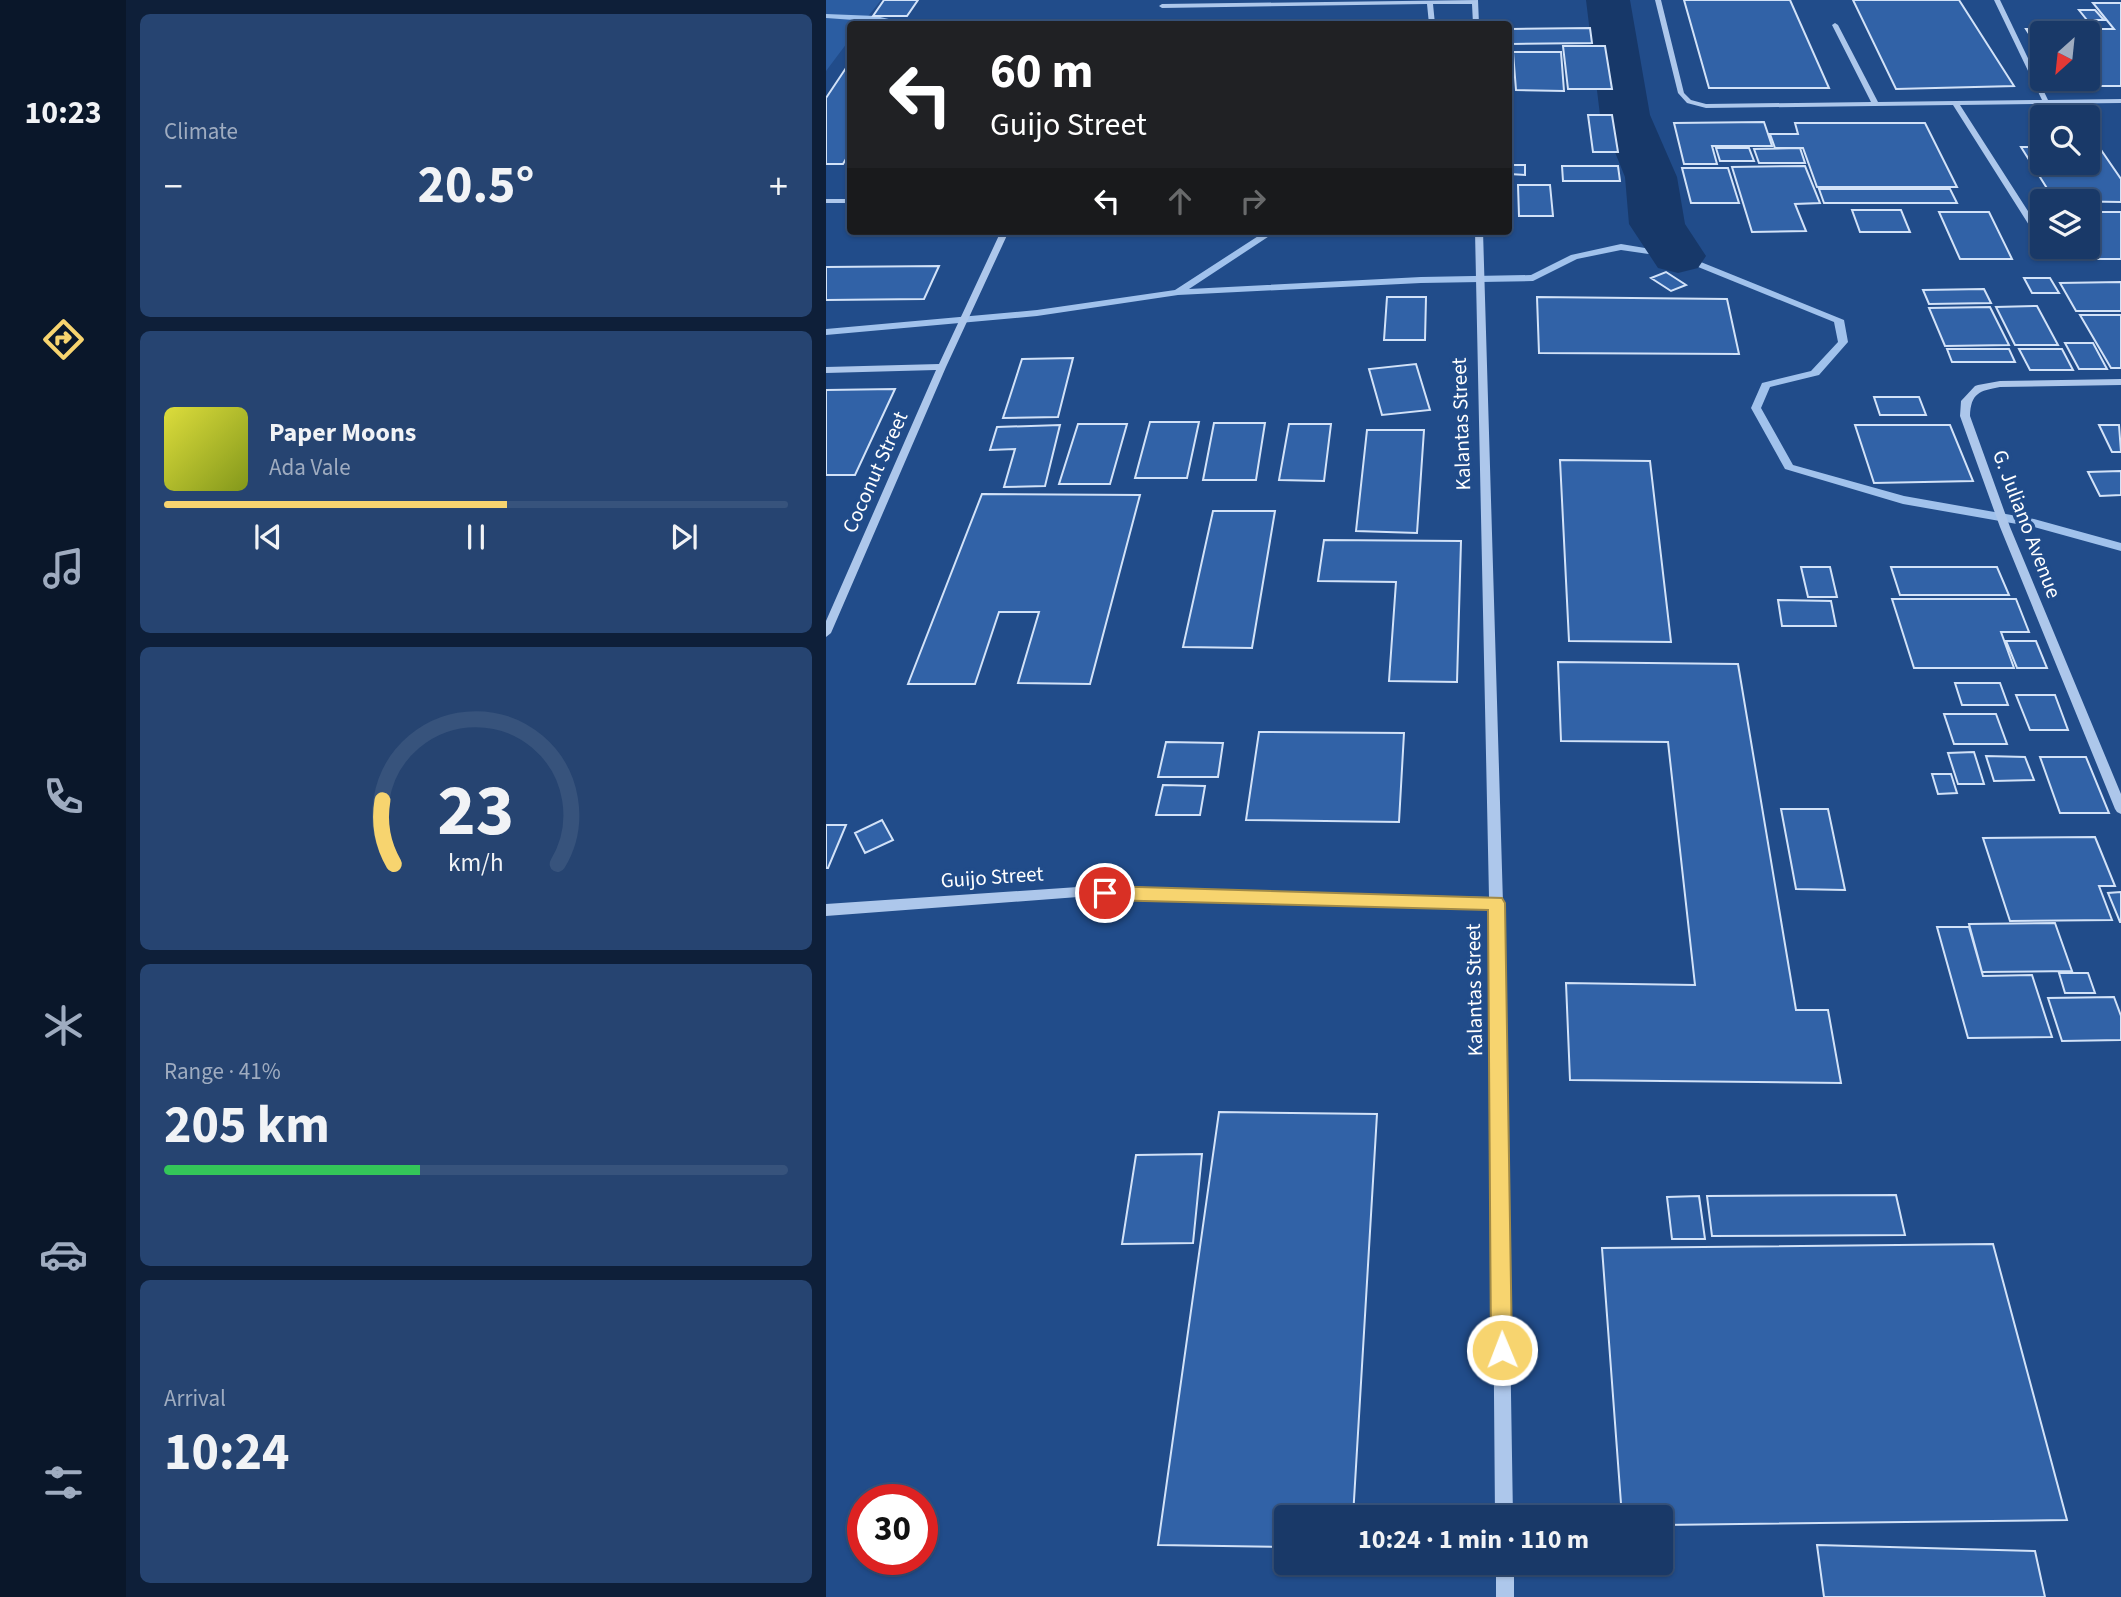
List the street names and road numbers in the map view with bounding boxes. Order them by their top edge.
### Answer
street label: Kalantas Street [1444,357,1478,491]
street label: Coconut Street [835,406,915,538]
street label: G. Juliano Avenue [1985,445,2069,603]
street label: Guijo Street [940,858,1044,896]
street label: Kalantas Street [1458,923,1490,1057]

